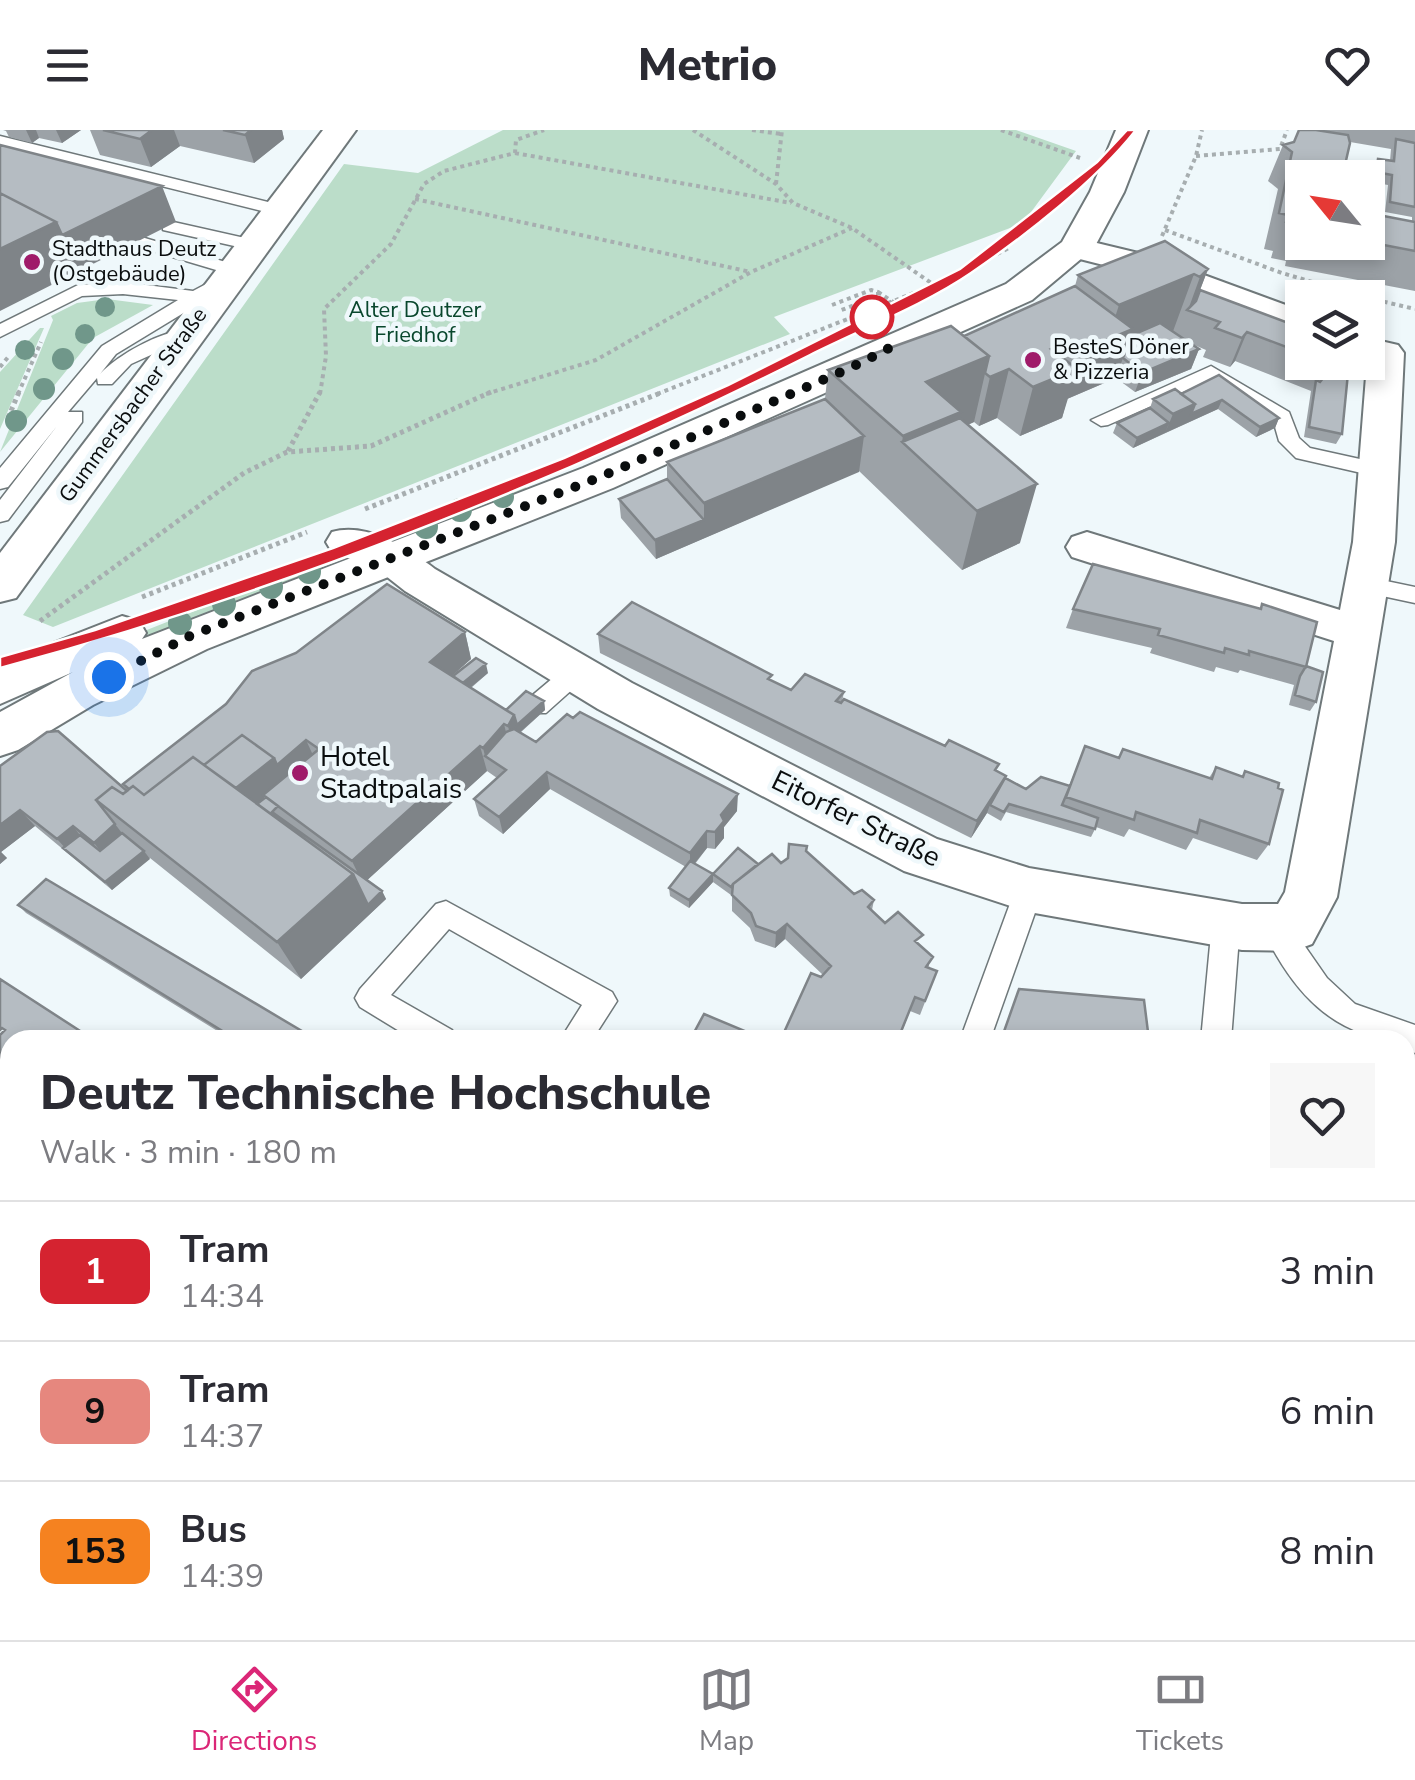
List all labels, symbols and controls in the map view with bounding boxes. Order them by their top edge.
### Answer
text: Metrio [638,35,777,96]
icon: menu [40,38,95,93]
icon: heart [1320,38,1375,93]
north arrow [1285,160,1385,260]
map controls [1285,160,1385,380]
place label: Stadthaus Deutz (Ostgebäude) [52,234,216,289]
marker: Stadthaus Deutz (Ostgebäude) [21,251,43,273]
button: layers [1285,280,1385,380]
park label: Alter Deutzer Friedhof [349,295,482,350]
unlabelled marker [851,296,893,338]
street label: Gummersbacher Straße [52,301,214,509]
place label: BesteS Döner & Pizzeria [1053,332,1189,387]
marker: BesteS Döner & Pizzeria [1022,349,1044,371]
your location [84,652,134,702]
place label: Hotel Stadtpalais [320,738,462,808]
marker: Hotel Stadtpalais [289,762,311,784]
street label: Eitorfer Straße [765,762,947,876]
text: Deutz Technische Hochschule [40,1060,711,1126]
button: heart [1270,1063,1375,1168]
text: Walk · 3 min · 180 m [40,1131,337,1174]
text: Tram [180,1224,269,1275]
text: 3 min [1280,1246,1375,1297]
text: 1 [84,1248,106,1295]
text: 14:34 [180,1275,264,1318]
text: Tram [180,1364,269,1415]
text: 6 min [1280,1386,1375,1437]
text: 9 [84,1388,106,1435]
text: 14:37 [180,1415,264,1458]
text: Bus [180,1504,247,1555]
text: 8 min [1280,1526,1375,1577]
text: 153 [63,1528,127,1575]
text: 14:39 [180,1555,264,1598]
tab: Directions [191,1662,317,1760]
tab: Map [699,1662,754,1760]
tab: Tickets [1136,1662,1224,1760]

